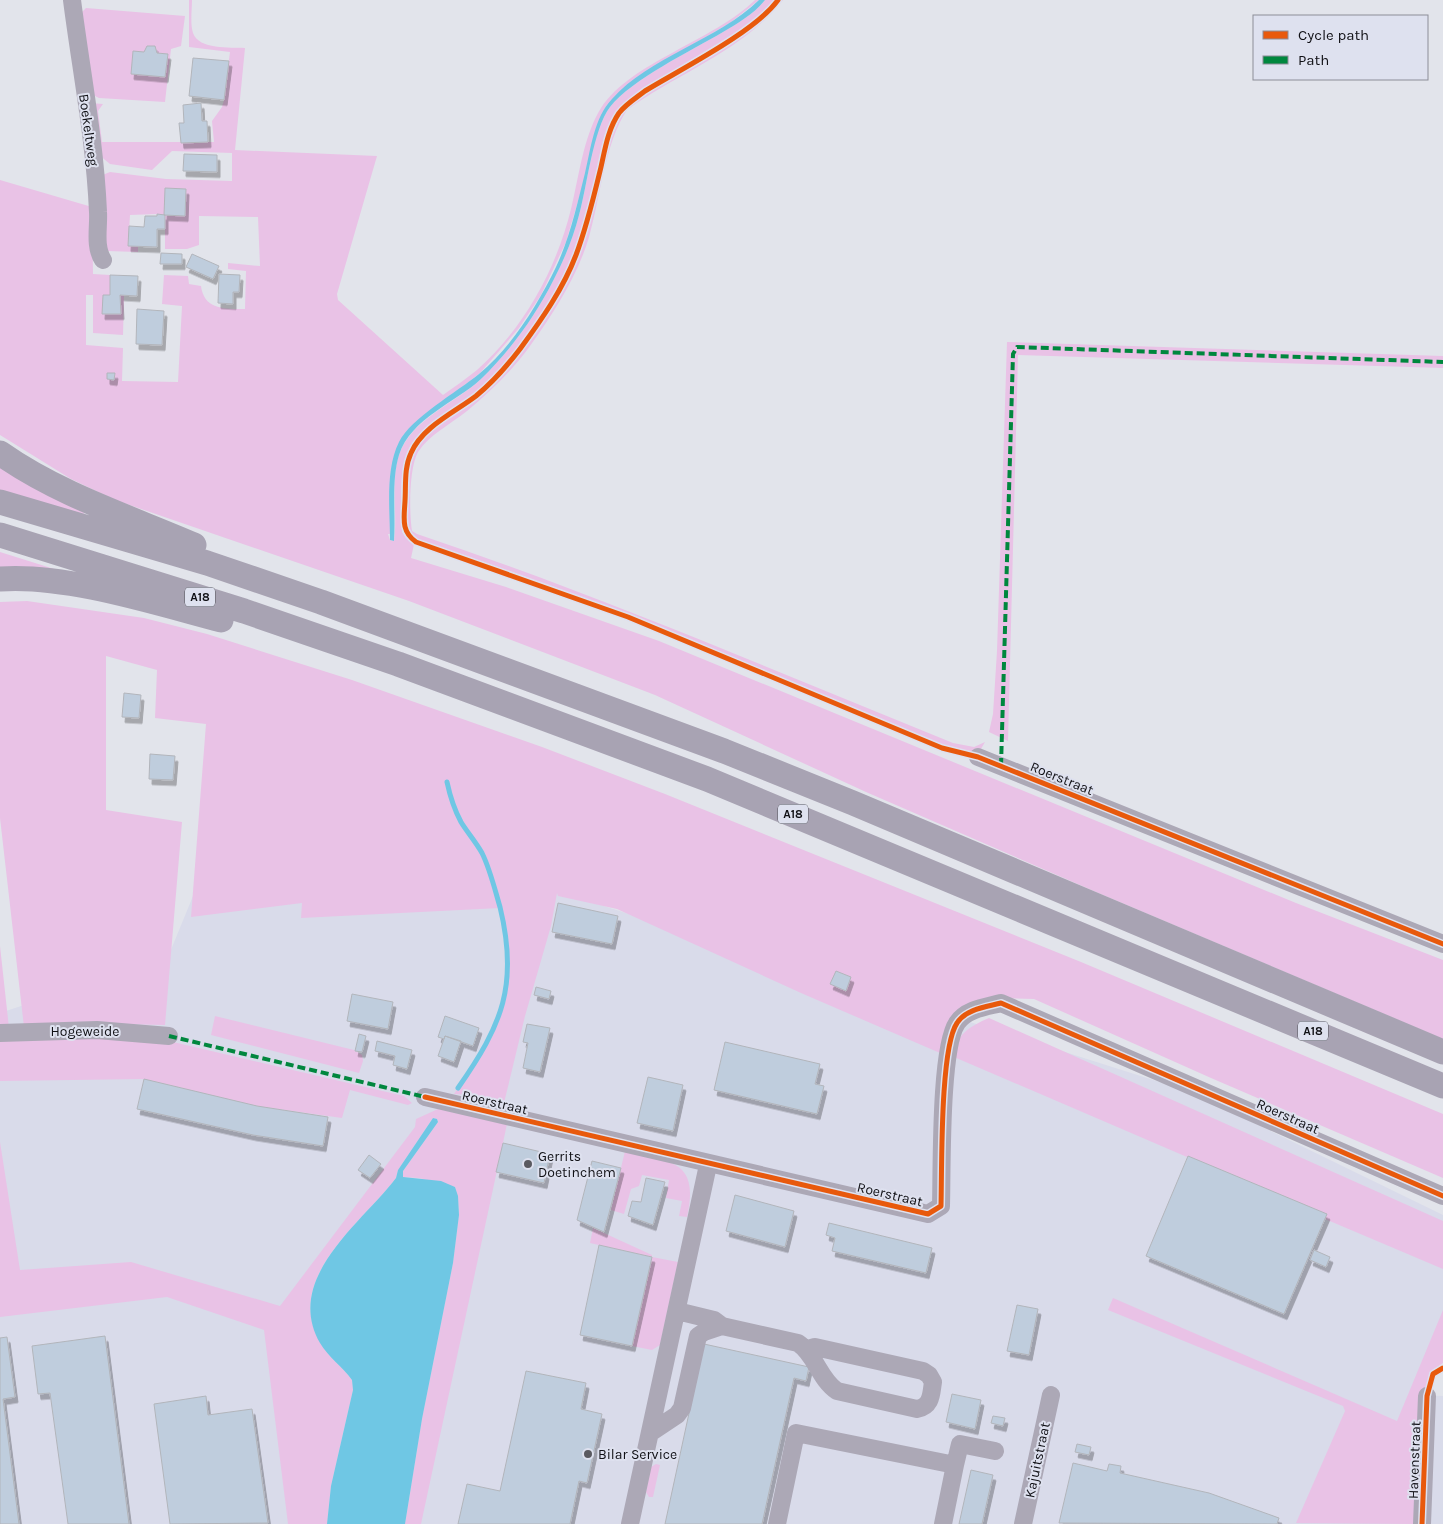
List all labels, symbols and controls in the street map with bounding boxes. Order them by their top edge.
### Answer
legend [1253,15,1428,80]
text: Cycle path [1298,26,1369,44]
text: Path [1298,51,1329,69]
street label: Boekeltweg [75,93,102,168]
road number: A18 [185,588,215,606]
street label: Roerstraat [1028,758,1096,799]
road number: A18 [778,804,808,824]
road number: A18 [1298,1021,1328,1040]
street label: Hogeweide [50,1023,120,1040]
street label: Roerstraat [460,1087,529,1118]
street label: Roerstraat [1254,1095,1322,1138]
place label: Gerrits Doetinchem [538,1148,616,1181]
marker: Gerrits Doetinchem [522,1158,534,1170]
street label: Roerstraat [855,1179,924,1210]
street label: Kajuitstraat [1021,1421,1054,1499]
street label: Havenstraat [1405,1421,1424,1499]
place label: Bilar Service [598,1446,677,1463]
marker: Bilar Service [582,1448,594,1460]

